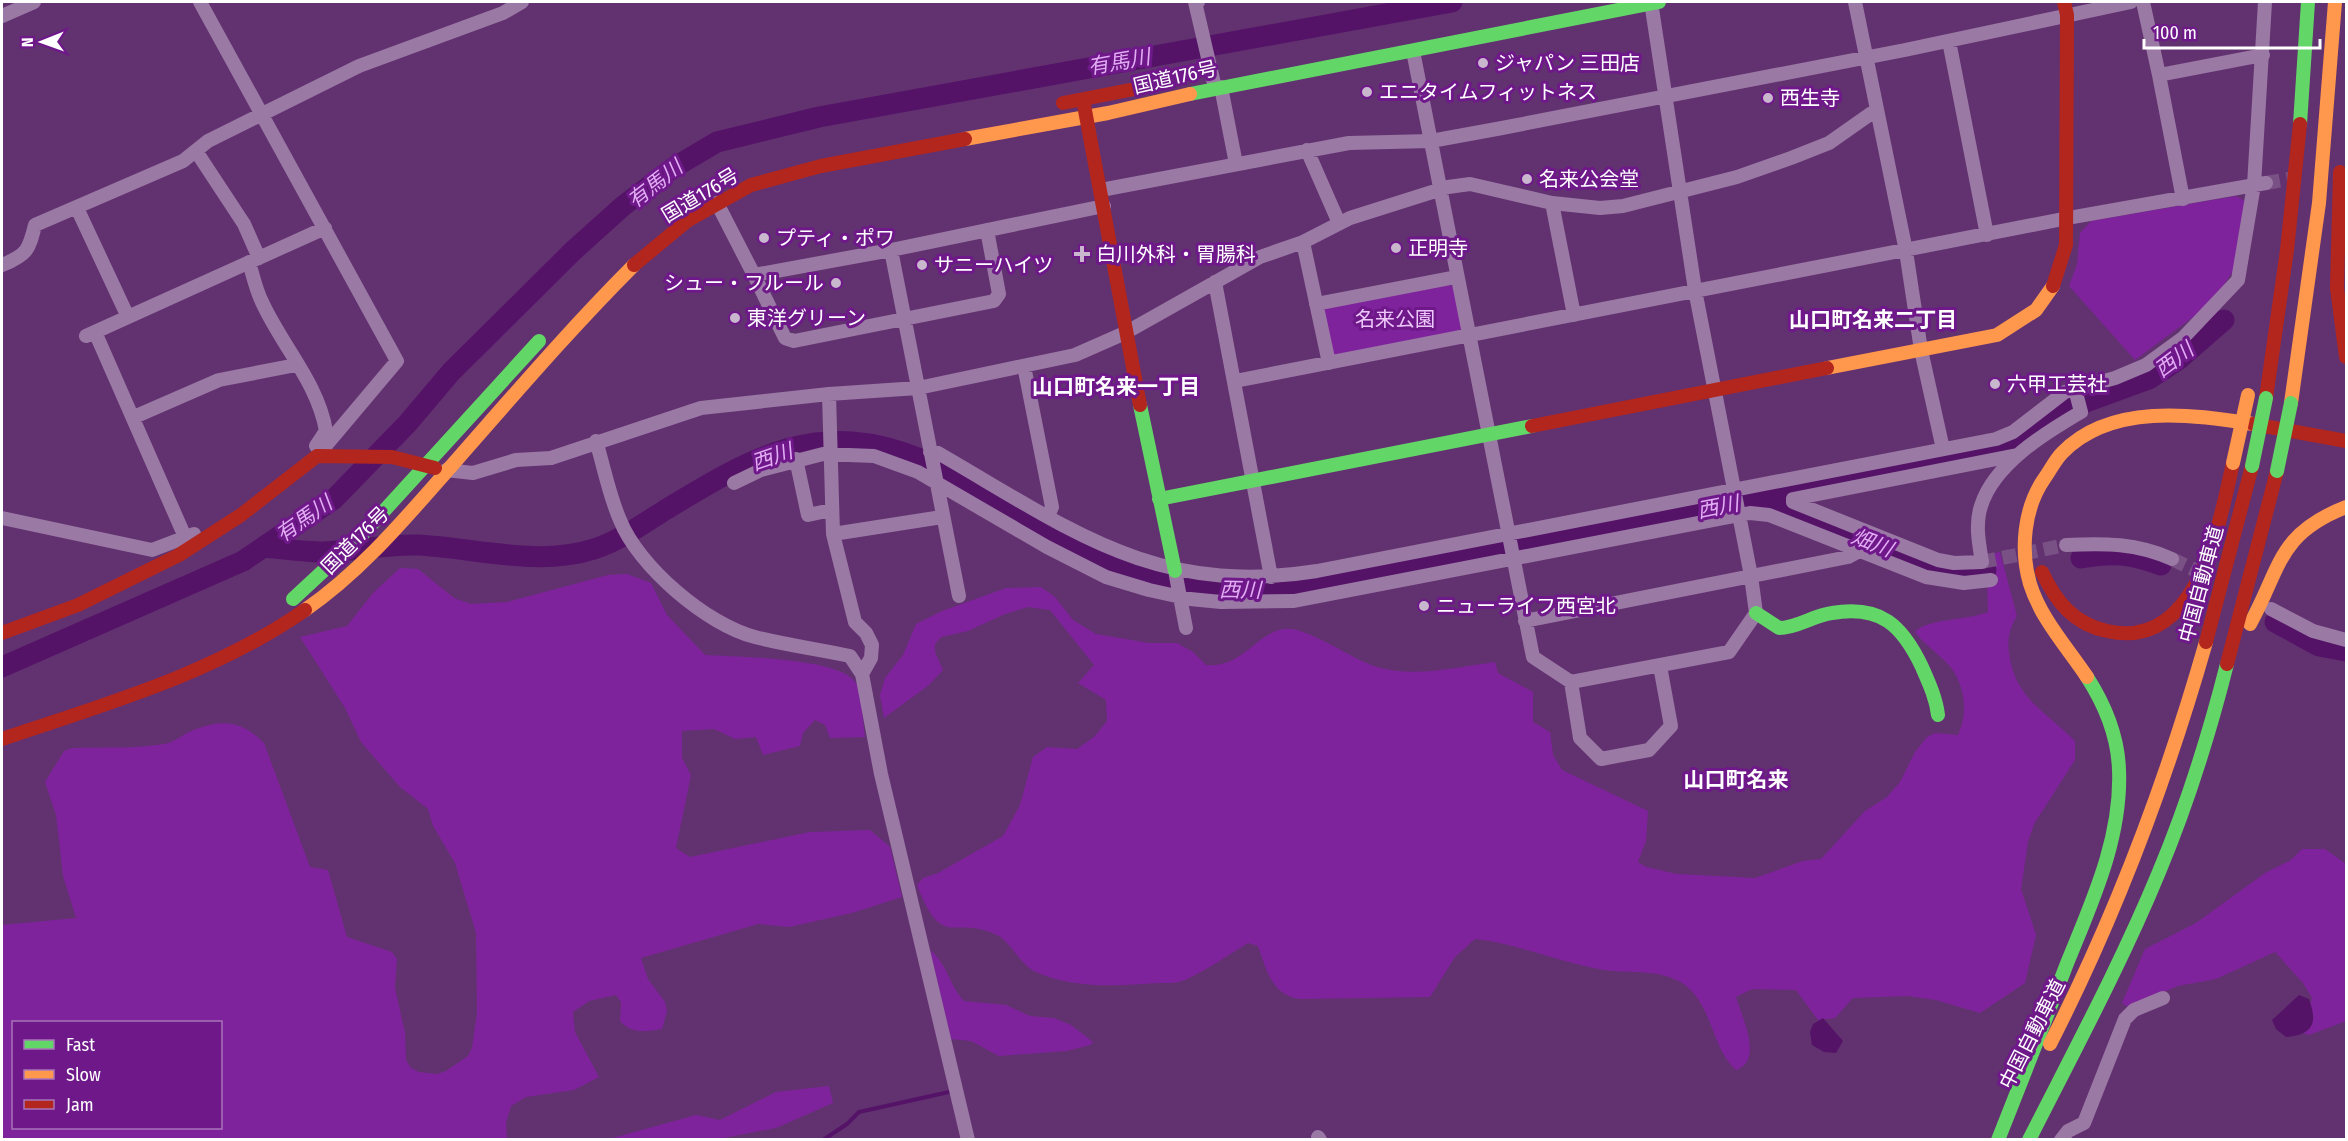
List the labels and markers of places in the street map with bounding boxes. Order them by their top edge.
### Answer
place label: ジャパン 三田店 [1495,51,1640,75]
marker: ジャパン 三田店 [1476,56,1490,70]
place label: エニタイムフィットネス [1379,80,1597,104]
marker: エニタイムフィットネス [1360,85,1374,99]
place label: 西生寺 [1780,86,1840,110]
marker: 西生寺 [1761,91,1775,105]
place label: 名来公会堂 [1539,167,1639,191]
marker: 名来公会堂 [1520,172,1534,186]
place label: プティ・ポワ [776,226,895,250]
marker: プティ・ポワ [757,231,771,245]
place label: 正明寺 [1408,236,1468,260]
marker: 正明寺 [1389,241,1403,255]
place label: 白川外科・胃腸科 [1096,242,1256,266]
marker: 白川外科・胃腸科 [1073,245,1091,263]
place label: サニーハイツ [934,253,1053,277]
marker: サニーハイツ [915,258,929,272]
place label: シュー・フルール [664,271,824,295]
marker: シュー・フルール [829,276,843,290]
place label: 東洋グリーン [747,306,866,330]
marker: 東洋グリーン [728,311,742,325]
place label: 六甲工芸社 [2007,372,2107,396]
marker: 六甲工芸社 [1988,377,2002,391]
place label: ニューライフ西宮北 [1436,594,1616,618]
marker: ニューライフ西宮北 [1417,599,1431,613]

